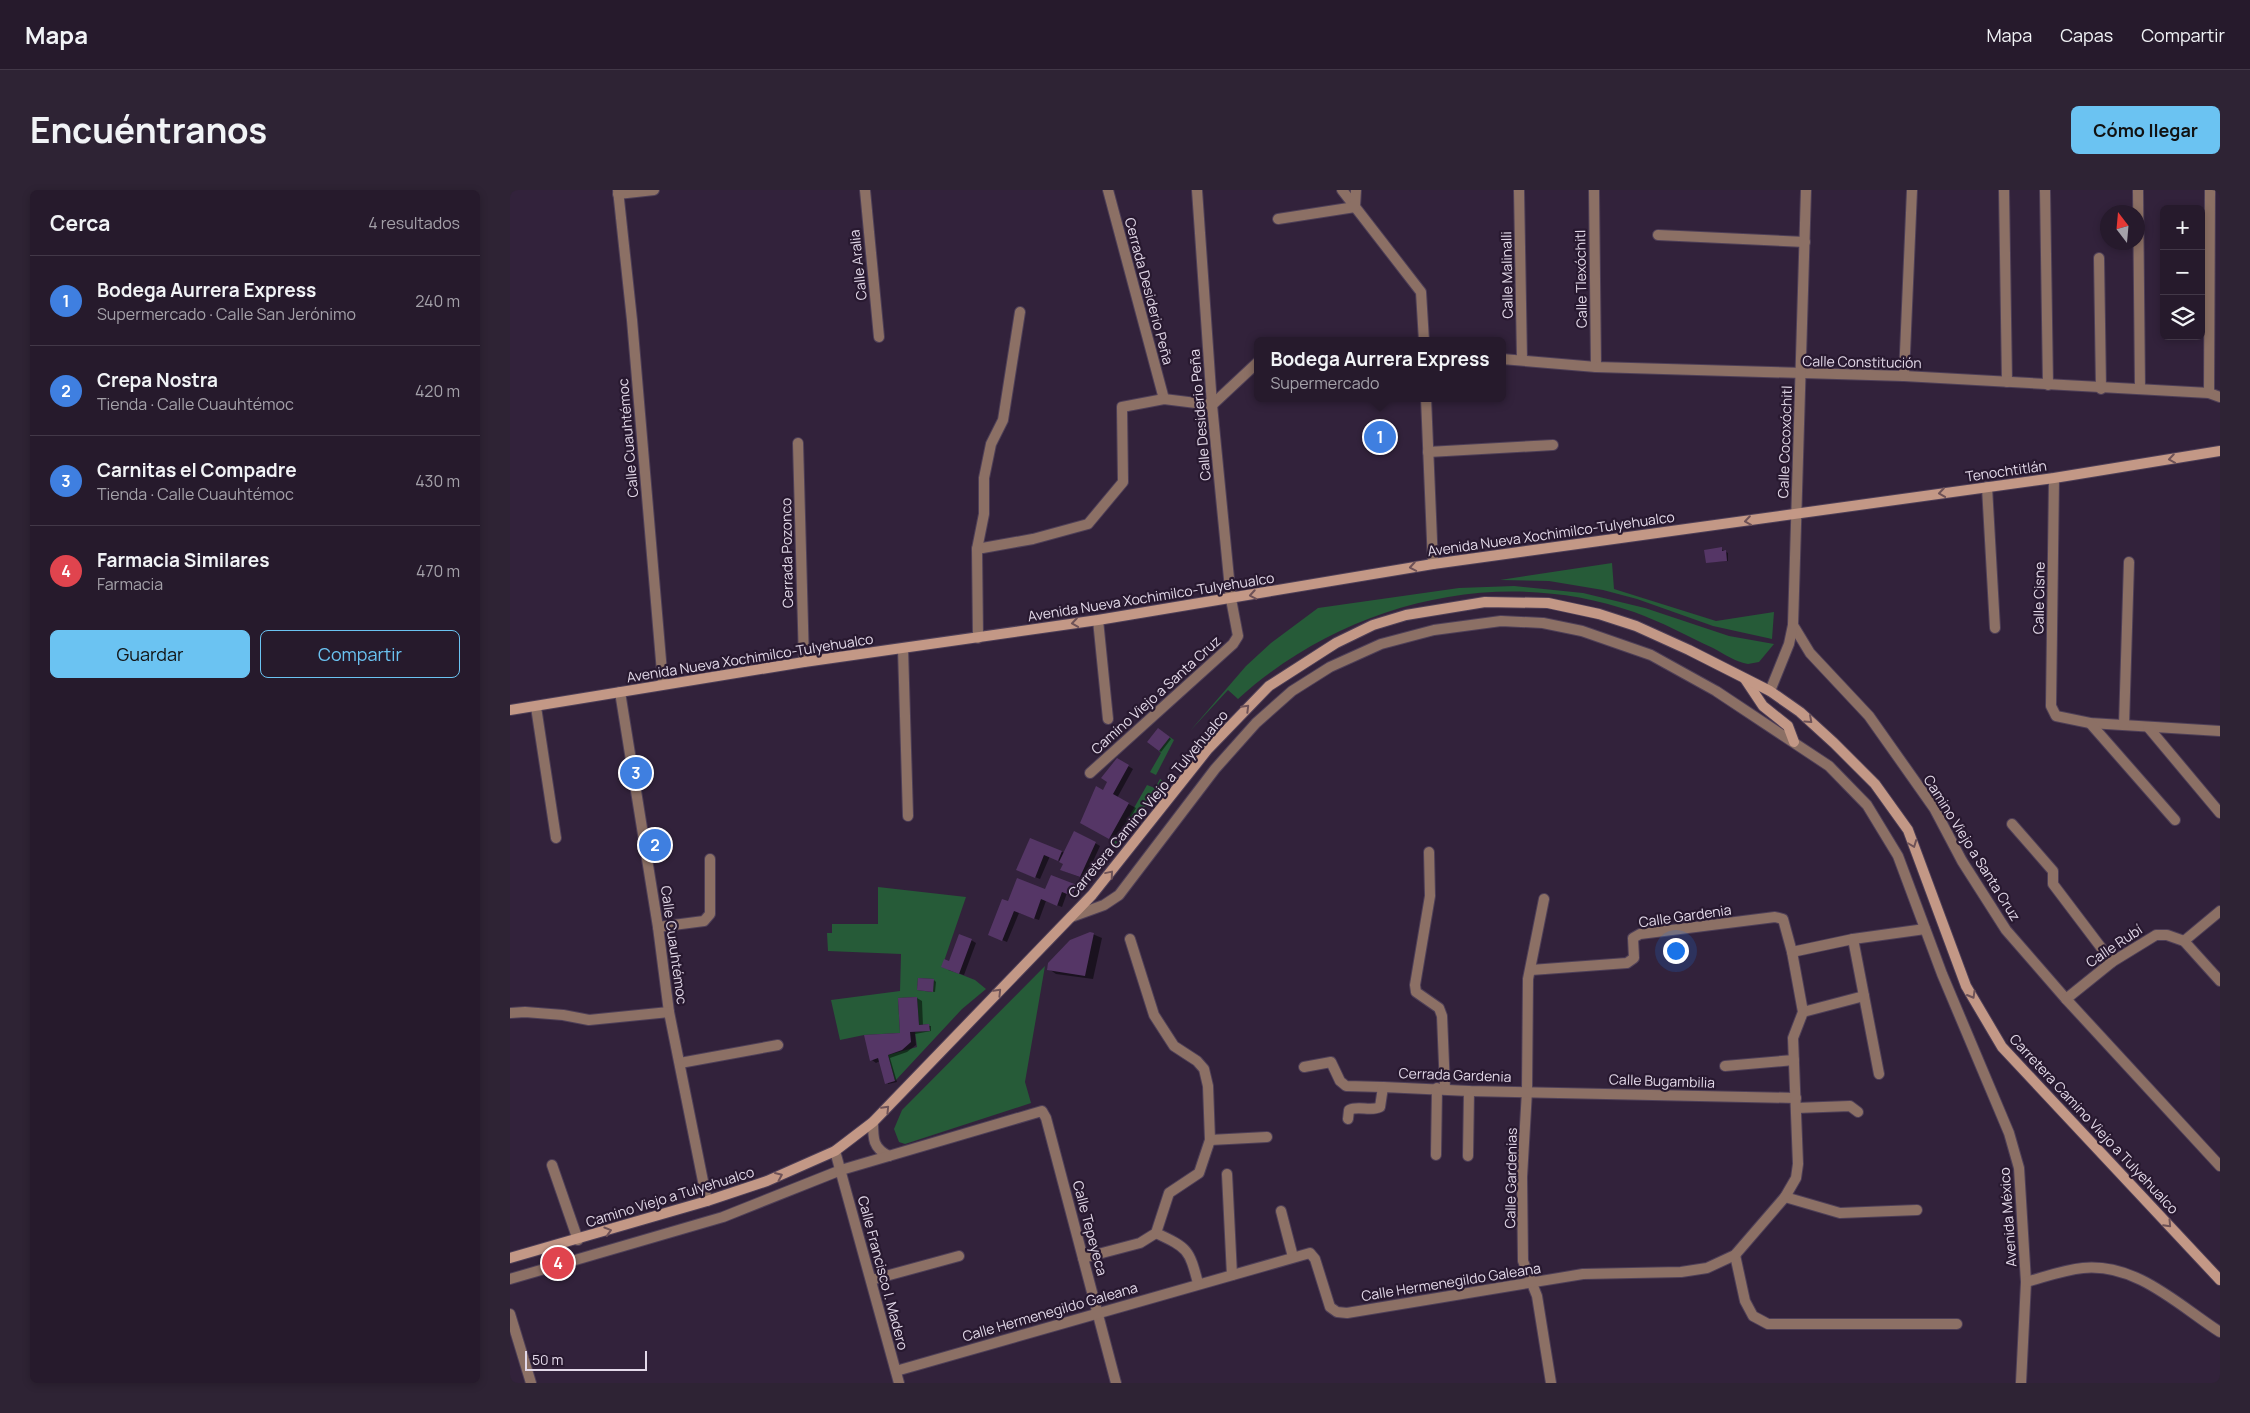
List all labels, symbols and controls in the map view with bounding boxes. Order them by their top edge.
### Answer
text: Mapa [25,18,88,51]
text: Mapa [1986,23,2032,47]
text: Capas [2060,23,2113,47]
text: Compartir [2141,23,2225,47]
text: Encuéntranos [30,106,267,154]
button: Cómo llegar [2071,106,2220,154]
north arrow [2100,205,2145,250]
map controls [2160,205,2205,340]
button: + [2160,205,2205,250]
text: Cerca [50,209,110,237]
text: 4 resultados [368,212,460,234]
street label: Cerrada Desiderio Peña [1121,215,1178,366]
street label: Calle Aralia [844,229,871,301]
street label: Calle Tlexóchitl [1570,230,1591,328]
street label: Calle Malinalli [1496,231,1517,319]
button: − [2160,250,2205,295]
text: Bodega Aurrera Express [97,277,316,303]
text: 1 [62,290,70,312]
text: 240 m [415,290,460,312]
button: layers [2160,295,2205,340]
text: Supermercado · Calle San Jerónimo [97,303,356,325]
popup [1254,337,1506,402]
text: Bodega Aurrera Express [1270,346,1490,372]
street label: Calle Desiderio Peña [1184,348,1215,482]
street label: Calle Constitución [1802,351,1922,372]
text: Crepa Nostra [97,367,218,393]
text: Supermercado [1270,372,1379,394]
street label: Calle Cuauhtémoc [613,377,642,498]
text: 2 [61,380,71,402]
text: 420 m [415,380,460,402]
street label: Calle Cocoxóchitl [1773,385,1796,499]
text: Tienda · Calle Cuauhtémoc [97,393,294,415]
pin: 1 [1364,418,1396,456]
one-way arrow [2168,453,2176,463]
street label: Tenochtitlán [1964,455,2048,486]
text: Carnitas el Compadre [97,457,297,483]
text: 3 [61,470,71,492]
text: 430 m [415,470,460,492]
text: Tienda · Calle Cuauhtémoc [97,483,294,505]
one-way arrow [1938,487,1946,498]
street label: Cerrada Pozonco [776,498,797,608]
street label: Avenida Nueva Xochimilco-Tulyehualco [1426,507,1676,560]
one-way arrow [1743,515,1751,526]
text: Farmacia Similares [97,547,269,573]
text: 4 [61,560,71,582]
text: 470 m [416,560,460,582]
one-way arrow [1409,562,1418,572]
street label: Calle Cisne [2028,562,2049,634]
street label: Avenida Nueva Xochimilco-Tulyehualco [1026,568,1276,625]
text: Farmacia [97,573,163,595]
one-way arrow [1249,590,1258,600]
one-way arrow [1071,618,1080,628]
street label: Avenida Nueva Xochimilco-Tulyehualco [625,629,875,686]
button: Guardar [50,630,250,678]
button: Compartir [260,630,460,678]
street label: Camino Viejo a Santa Cruz [1087,631,1225,758]
one-way arrow [1241,705,1250,714]
street label: Carretera Camino Viejo a Tulyehualco [1063,706,1232,902]
one-way arrow [1804,715,1813,724]
pin: 3 [620,754,652,792]
street label: Camino Viejo a Santa Cruz [1920,771,2025,924]
pin: 2 [639,826,671,864]
one-way arrow [1907,839,1917,848]
one-way arrow [1104,871,1112,880]
street label: Calle Cuauhtémoc [657,884,692,1006]
street label: Calle Gardenia [1637,900,1733,931]
street label: Calle Rubí [2082,920,2146,971]
your location [1663,938,1689,964]
one-way arrow [993,989,1002,998]
one-way arrow [1965,990,1975,999]
street label: Carretera Camino Viejo a Tulyehualco [2006,1029,2183,1218]
street label: Cerrada Gardenia [1398,1063,1512,1086]
street label: Calle Bugambilia [1609,1069,1715,1092]
one-way arrow [880,1106,889,1115]
street label: Calle Gardenias [1500,1127,1521,1229]
street label: Camino Viejo a Tulyehualco [583,1162,756,1231]
street label: Avenida México [1995,1167,2020,1267]
one-way arrow [774,1171,783,1182]
street label: Calle Tepeyeca [1069,1178,1112,1277]
street label: Calle Francisco I. Madero [854,1194,913,1352]
one-way arrow [2162,1218,2171,1227]
one-way arrow [603,1226,611,1236]
pin: 4 [542,1244,574,1282]
street label: Calle Hermenegildo Galeana [1360,1258,1542,1305]
street label: Calle Hermenegildo Galeana [960,1277,1140,1346]
scale bar [525,1348,648,1371]
text: 50 m [532,1350,563,1369]

